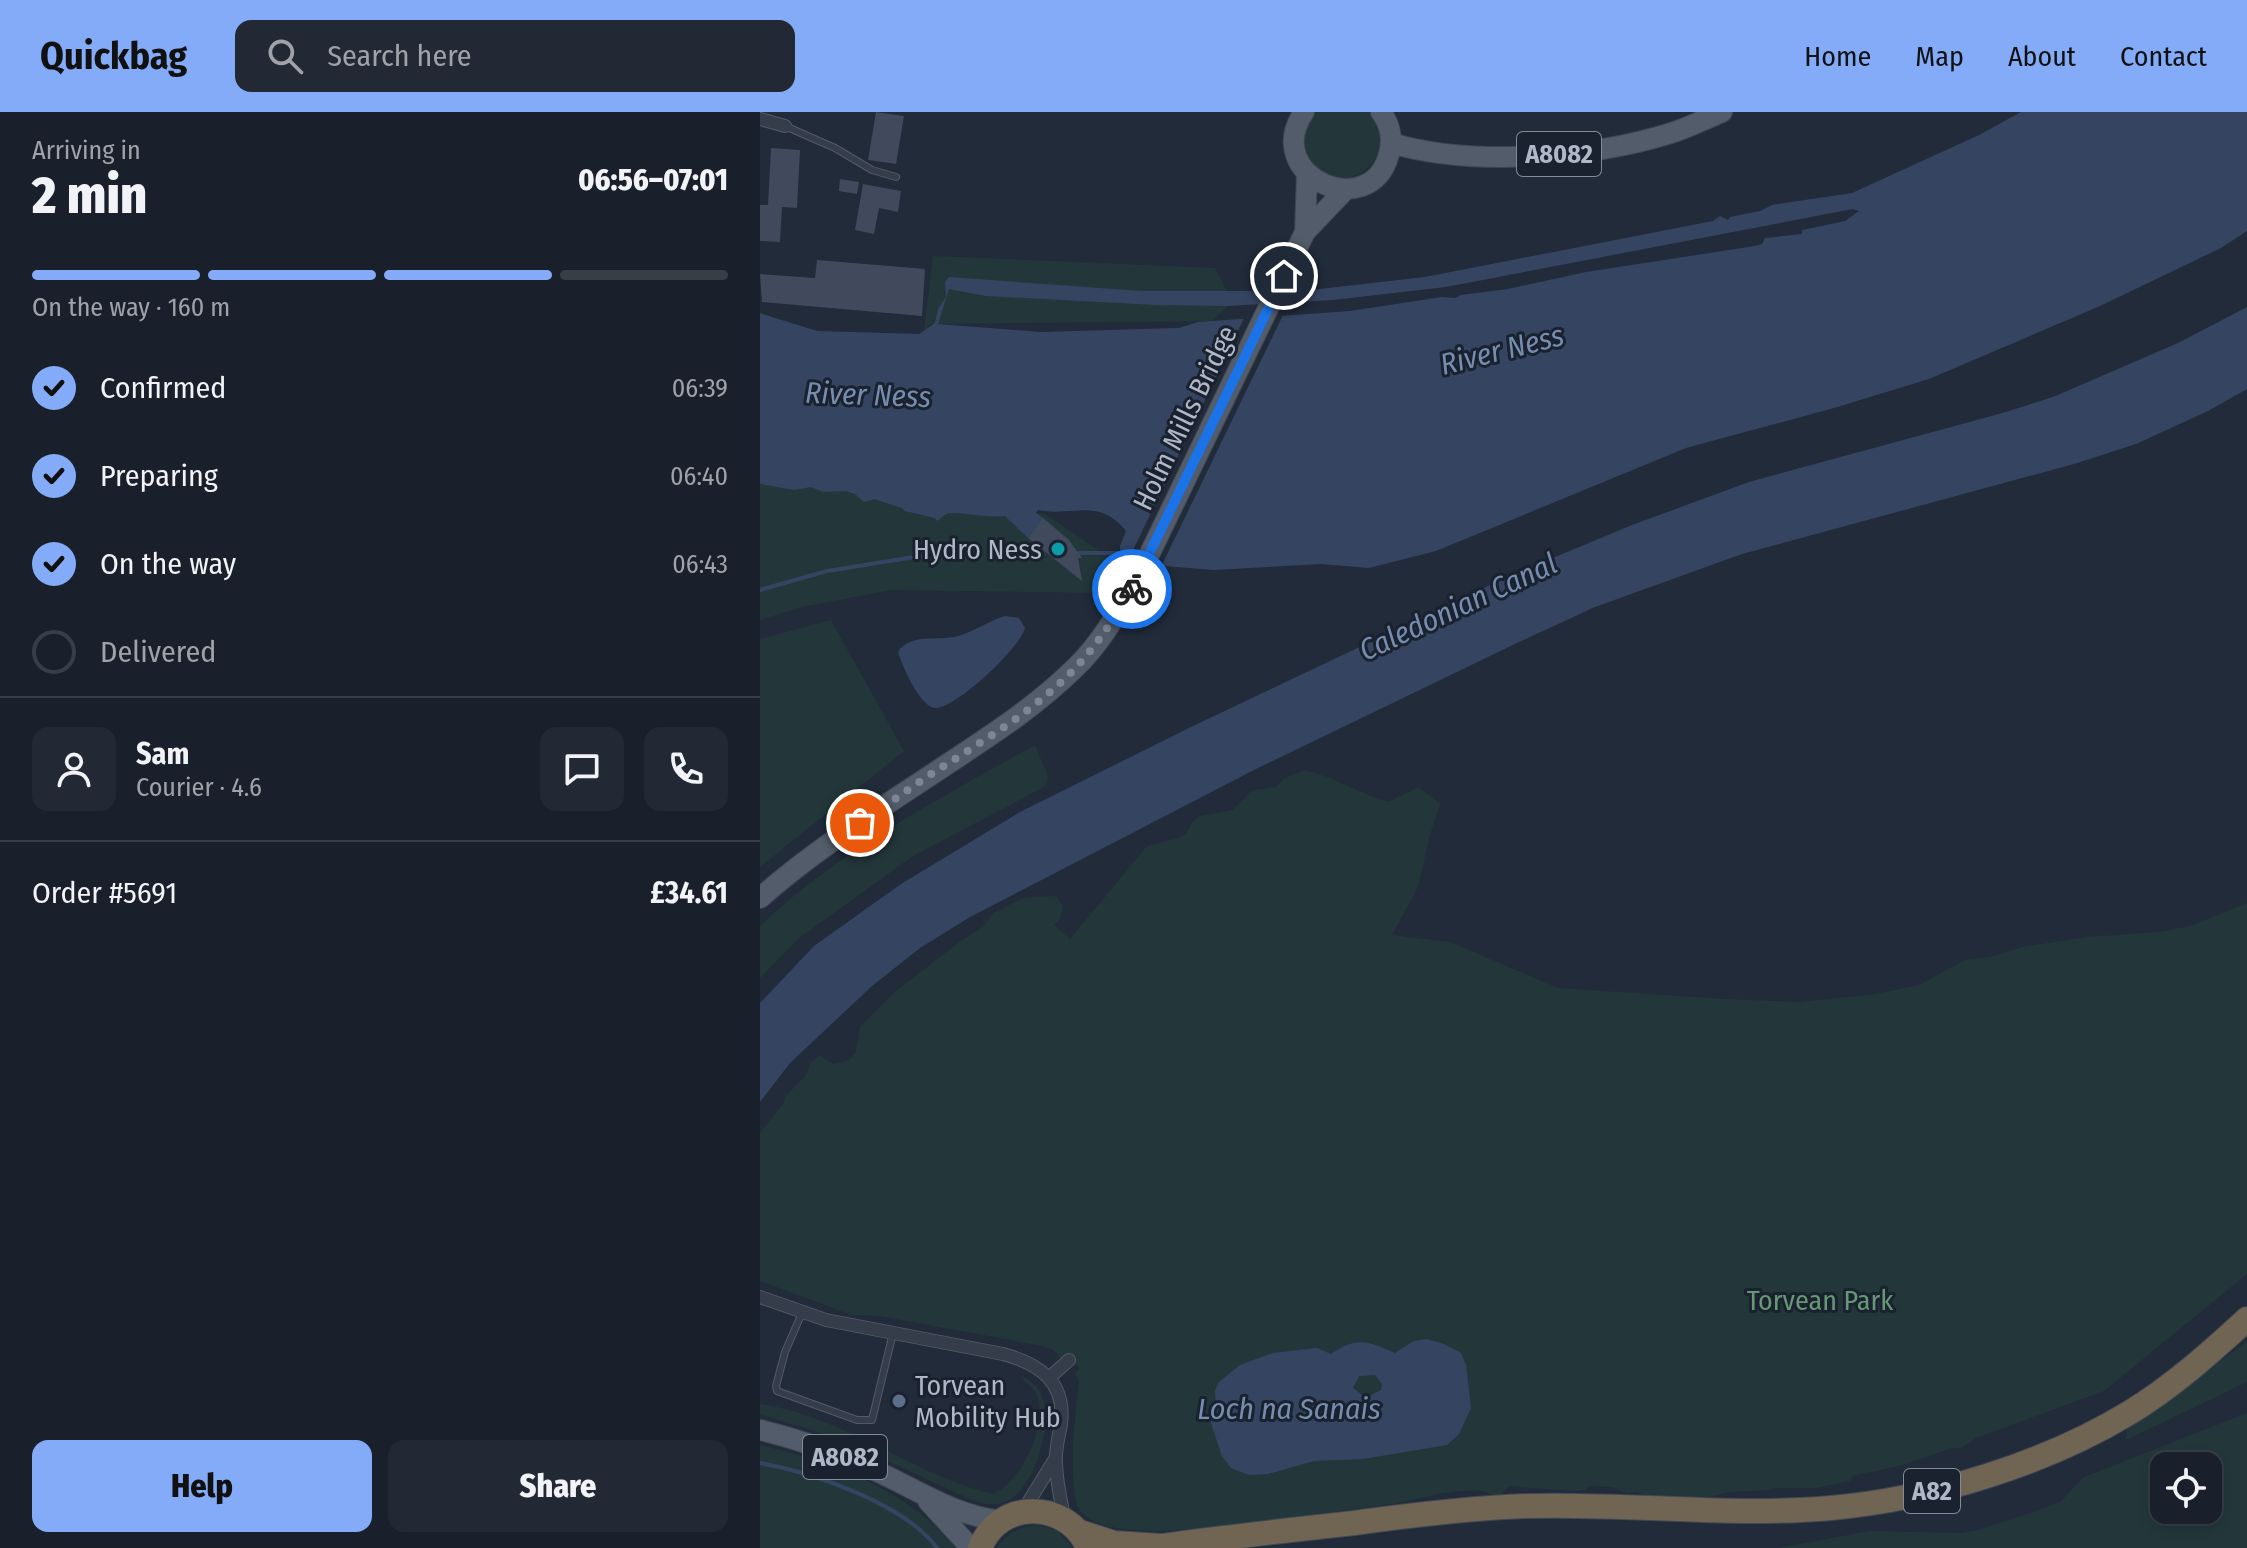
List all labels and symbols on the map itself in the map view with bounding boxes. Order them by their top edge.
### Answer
road number: A8082 [1517,132,1601,176]
pin [1250,242,1318,310]
water label: River Ness [1436,317,1568,383]
street label: Holm Mills Bridge [1126,320,1244,516]
water label: River Ness [804,375,932,415]
place label: Hydro Ness [913,533,1042,566]
marker: Hydro Ness [1049,540,1067,558]
water label: Caledonian Canal [1353,545,1563,669]
courier [1092,549,1172,629]
pin [826,789,894,857]
park label: Torvean Park [1747,1284,1894,1317]
place label: Torvean Mobility Hub [915,1369,1061,1434]
water label: Loch na Sanais [1197,1391,1381,1427]
marker: Torvean Mobility Hub [890,1392,908,1410]
road number: A8082 [803,1435,887,1479]
road number: A82 [1904,1469,1960,1513]

